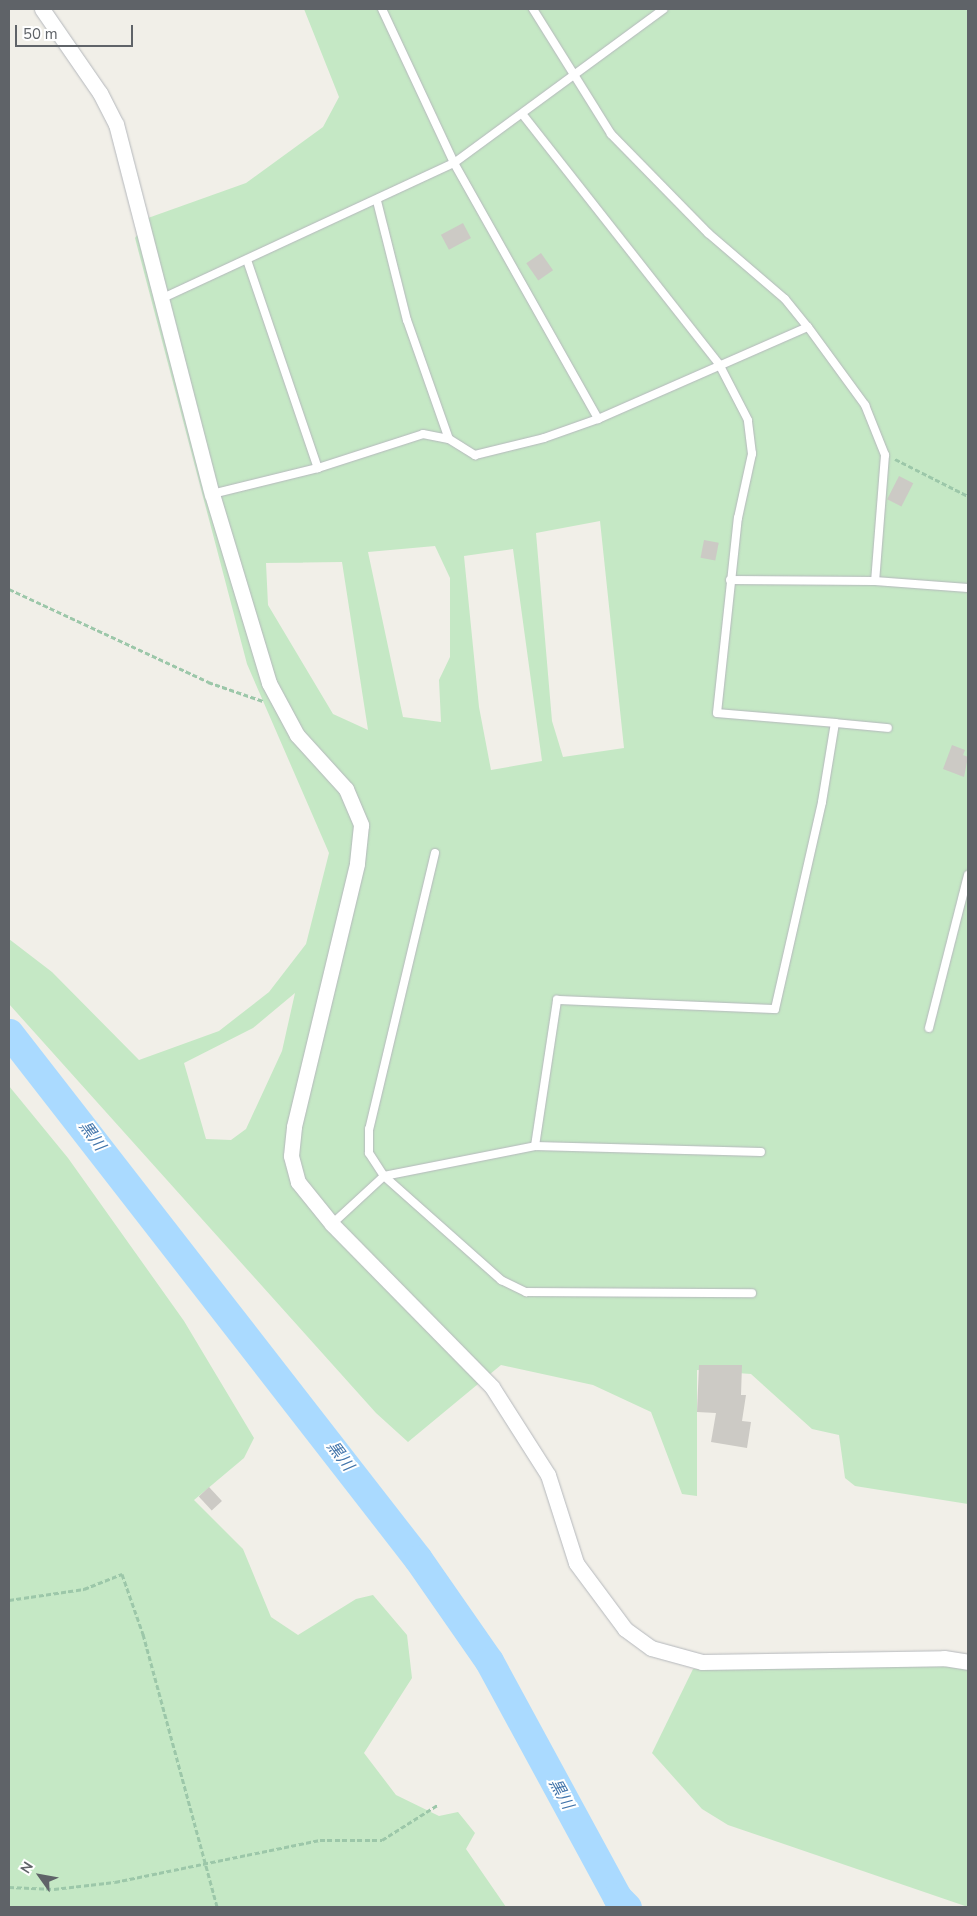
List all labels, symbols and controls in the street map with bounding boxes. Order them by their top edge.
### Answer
scale bar [18,15,135,47]
text: 50 m [23,24,58,44]
water label: 黒川 [75,1117,109,1155]
water label: 黒川 [323,1437,357,1475]
water label: 黒川 [545,1775,577,1813]
north arrow [15,1851,65,1901]
text: N [16,1858,38,1877]

